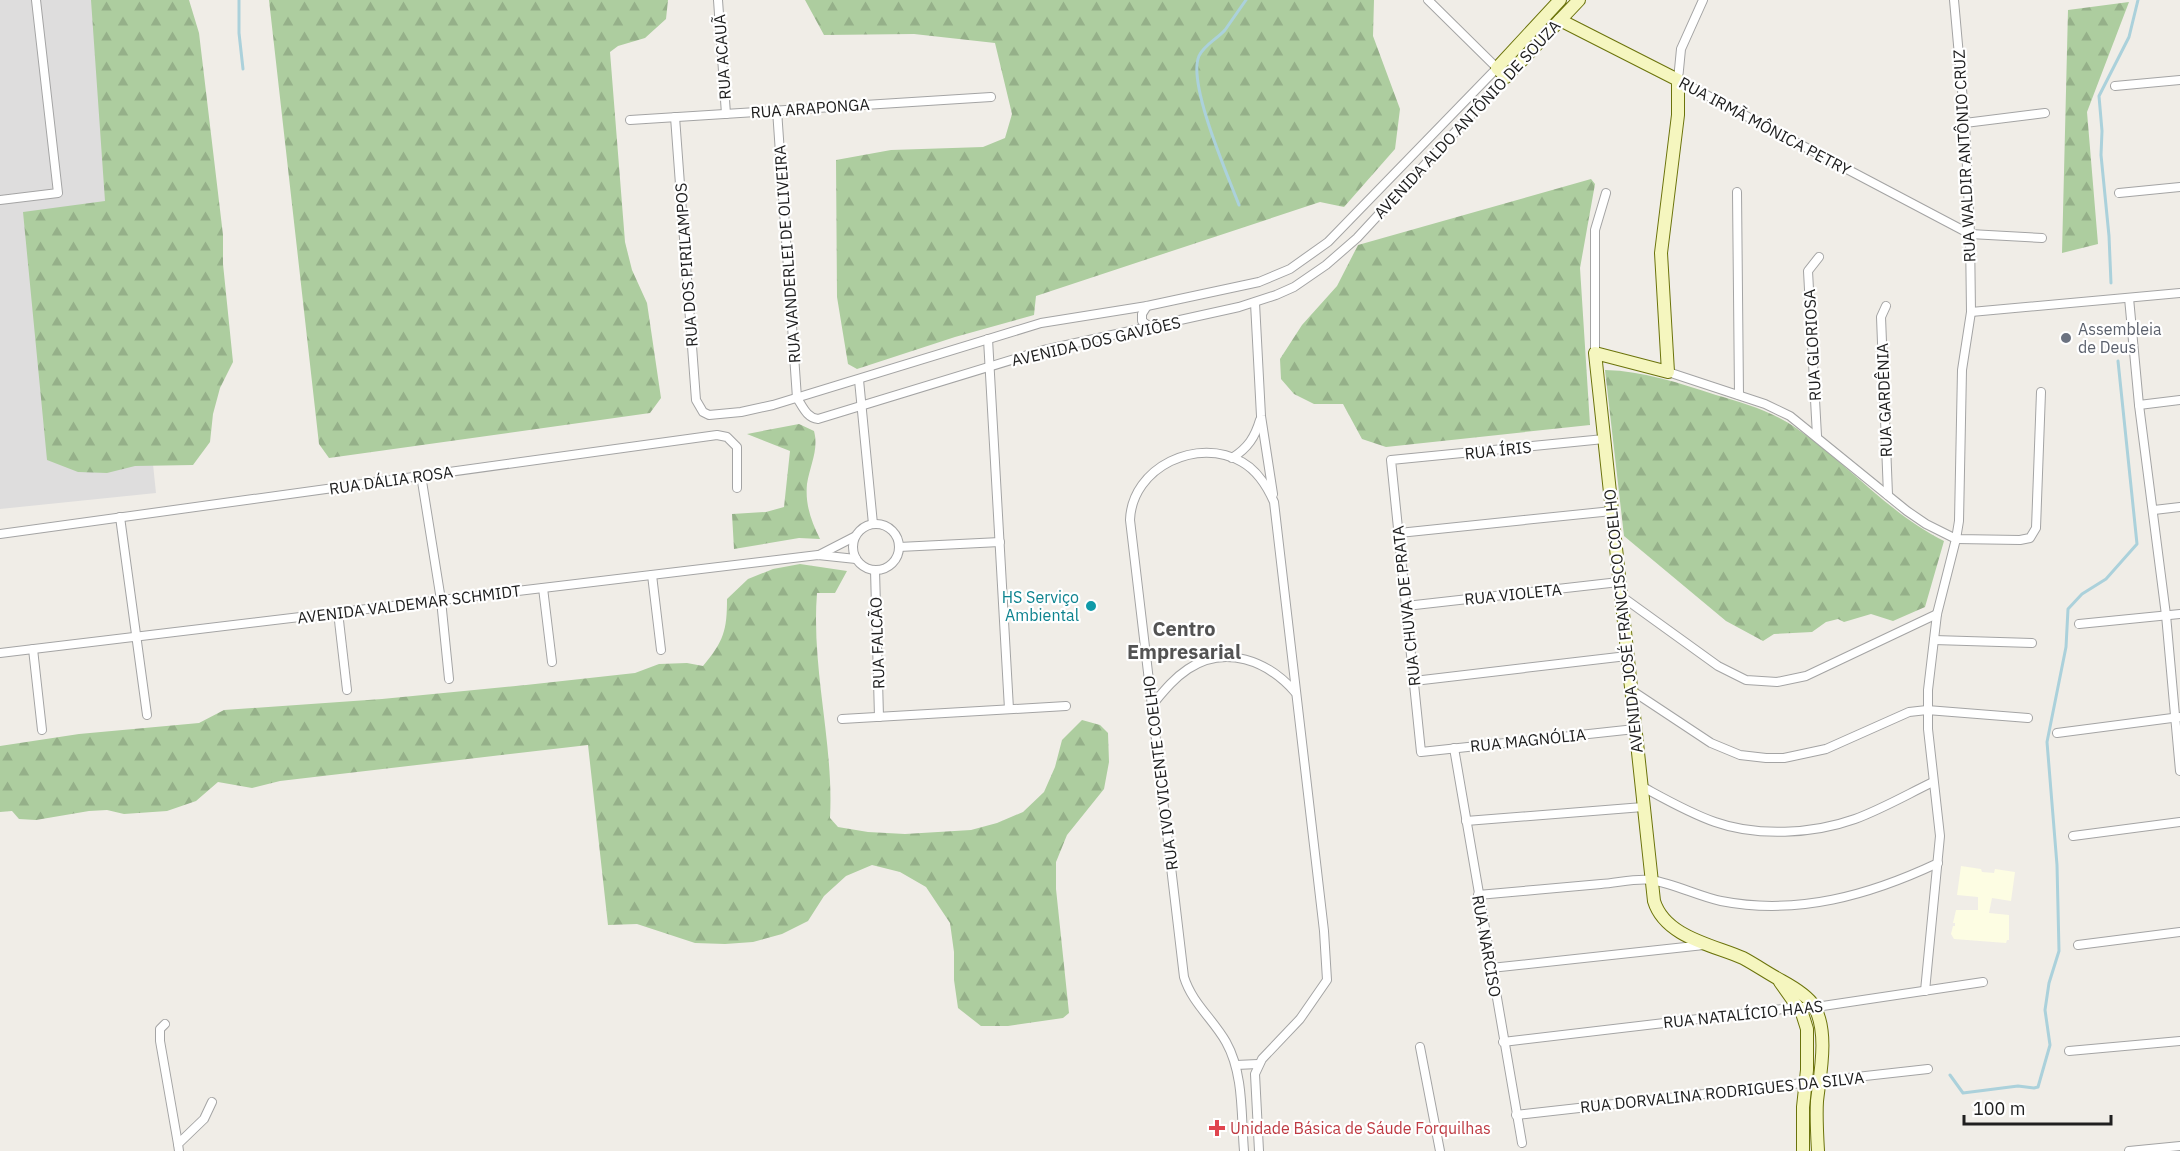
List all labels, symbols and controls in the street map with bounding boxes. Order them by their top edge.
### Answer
street label: RUA ACAUÃ [709,14,735,100]
street label: AVENIDA ALDO ANTÔNIO DE SOUZA [1370,15,1564,223]
street label: RUA WALDIR ANTÔNIO CRUZ [1948,49,1980,263]
street label: RUA IRMÃ MÔNICA PETRY [1676,72,1855,180]
street label: RUA ARAPONGA [750,94,870,122]
street label: RUA VANDERLEI DE OLIVEIRA [769,144,805,364]
street label: RUA DOS PIRILAMPOS [670,182,702,348]
street label: RUA GLORIOSA [1799,288,1825,402]
street label: AVENIDA DOS GAVIÕES [1010,312,1182,370]
place label: Assembleia de Deus [2078,319,2162,357]
marker: Assembleia de Deus [2059,331,2073,345]
street label: RUA GARDÊNIA [1872,342,1896,458]
street label: RUA ÍRIS [1464,436,1532,463]
street label: RUA DÁLIA ROSA [328,460,454,499]
street label: AVENIDA JOSÉ FRANCISCO COELHO [1598,488,1647,754]
street label: RUA CHUVA DE PRATA [1388,525,1424,687]
street label: RUA VIOLETA [1463,579,1563,609]
street label: AVENIDA VALDEMAR SCHMIDT [296,580,522,628]
place label: HS Serviço Ambiental [1002,587,1079,625]
street label: RUA FALCÃO [865,597,889,689]
marker: HS Serviço Ambiental [1084,599,1098,613]
district label: Centro Empresarial [1127,615,1241,665]
street label: RUA IVO VICENTE COELHO [1138,675,1182,871]
street label: RUA MAGNÓLIA [1469,723,1587,756]
street label: RUA NARCISO [1468,893,1506,999]
street label: RUA NATALÍCIO HAAS [1662,995,1824,1032]
street label: RUA DORVALINA RODRIGUES DA SILVA [1579,1067,1865,1117]
scale bar [1964,1088,2111,1126]
text: 100 m [1973,1097,2025,1120]
place label: Unidade Básica de Sáude Forquilhas [1230,1118,1491,1138]
marker: Unidade Básica de Sáude Forquilhas [1208,1119,1226,1137]

